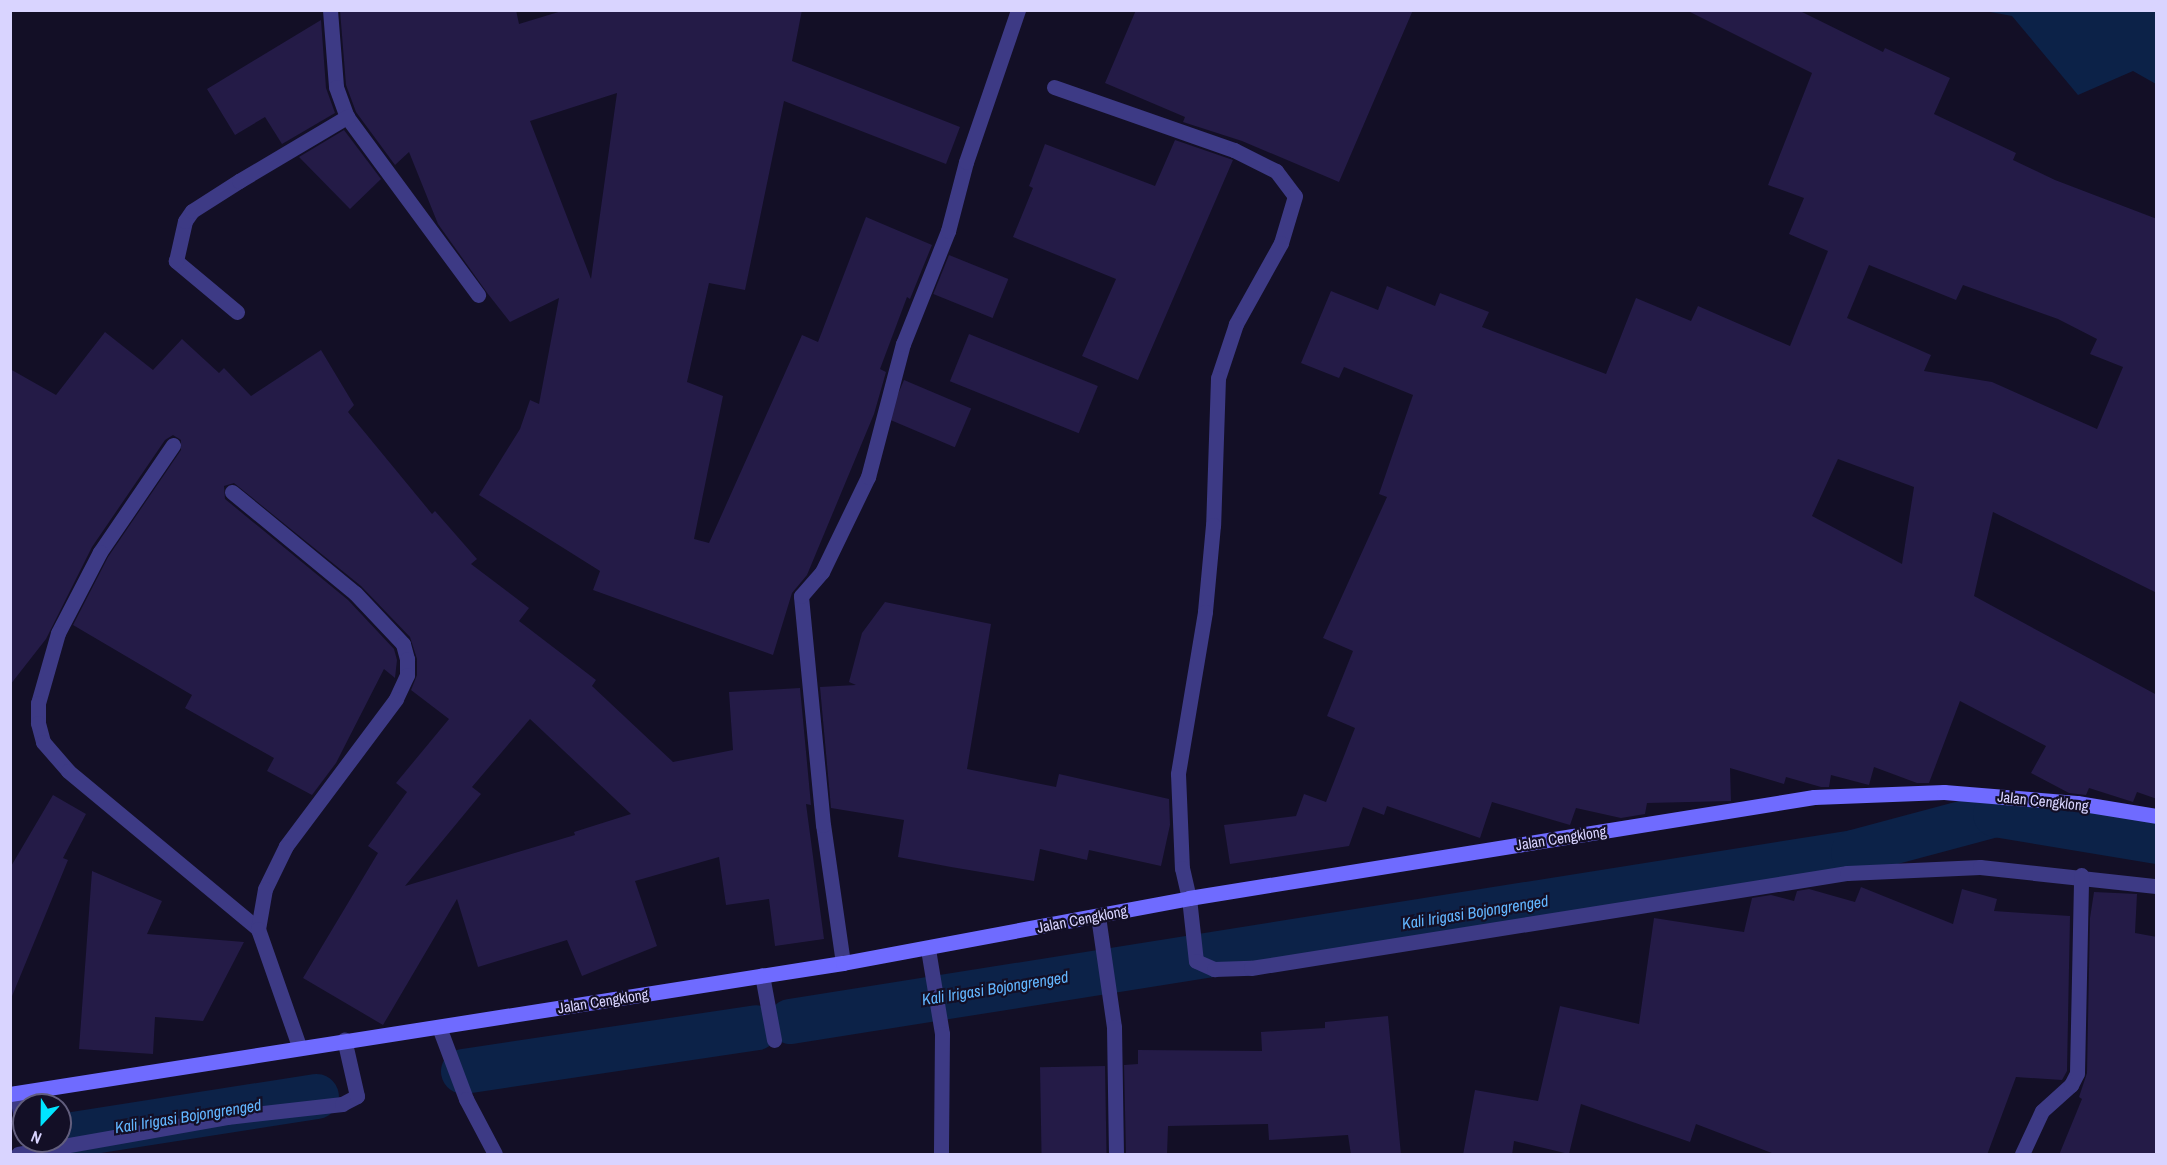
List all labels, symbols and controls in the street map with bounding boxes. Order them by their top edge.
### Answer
street label: Jalan Cengklong [1997,787,2089,815]
street label: Jalan Cengklong [1514,822,1608,854]
water label: Kali Irigasi Bojongrenged [1400,891,1550,933]
street label: Jalan Cengklong [1035,901,1129,937]
water label: Kali Irigasi Bojongrenged [920,967,1070,1009]
street label: Jalan Cengklong [556,985,650,1017]
north arrow [12,1093,72,1153]
water label: Kali Irigasi Bojongrenged [113,1095,263,1137]
text: N [27,1126,45,1150]

